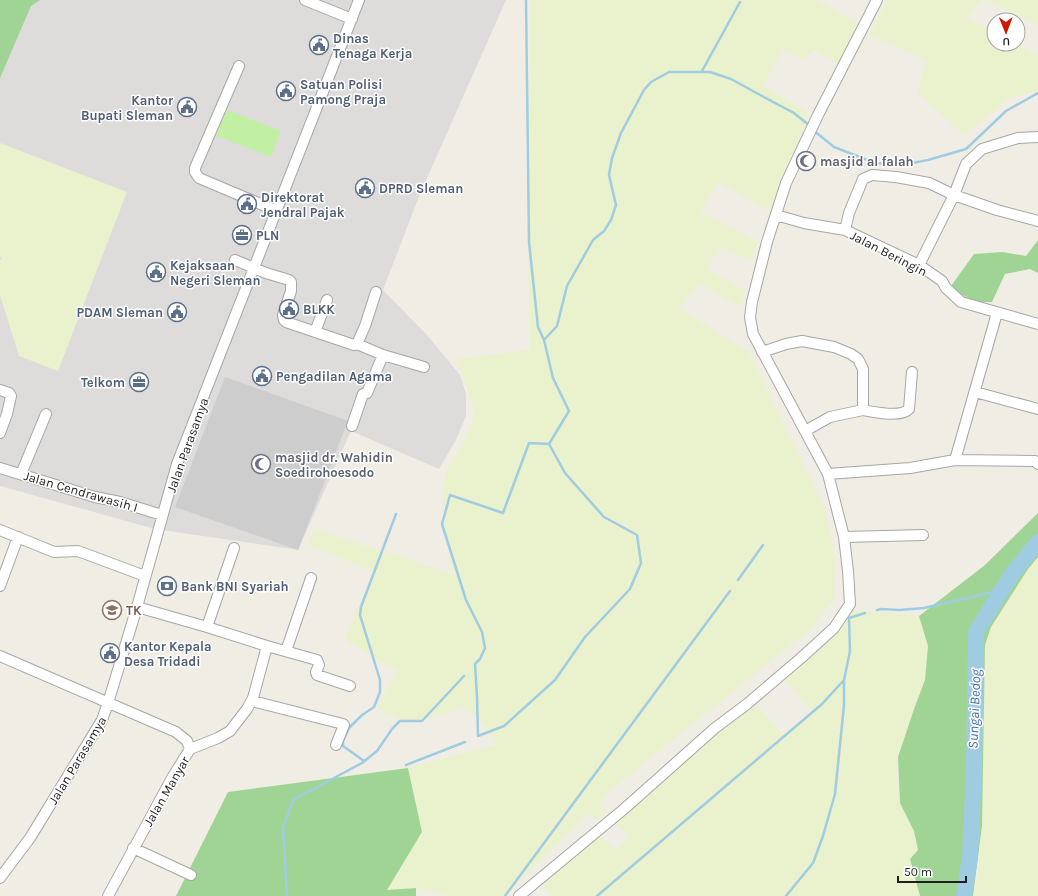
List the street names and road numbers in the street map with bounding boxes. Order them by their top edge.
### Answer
street label: Jalan Beringin [848,228,930,279]
street label: Jalan Parasamya [163,396,212,495]
street label: Jalan Cendrawasih I [22,468,140,515]
street label: Jalan Parasamya [45,714,110,807]
street label: Jalan Manyar [140,753,193,829]

